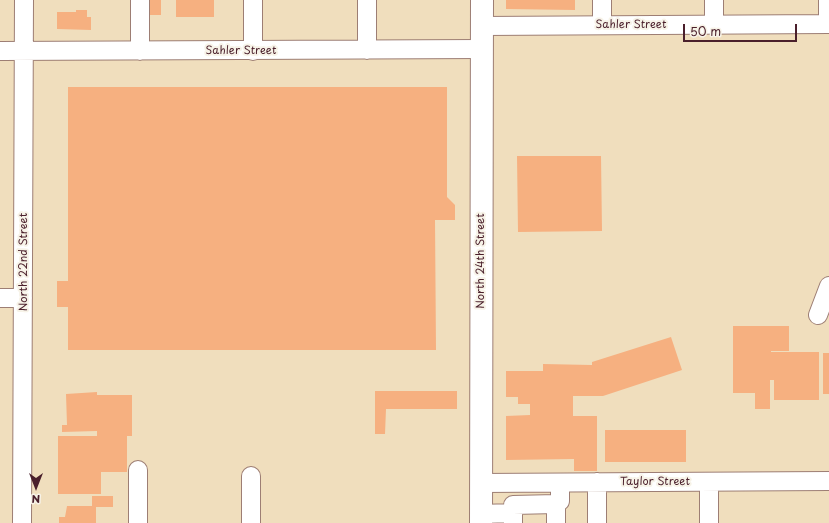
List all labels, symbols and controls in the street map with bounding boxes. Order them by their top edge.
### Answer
scale bar [685,16,799,42]
street label: Sahler Street [596,18,666,32]
text: 50 m [690,22,721,40]
street label: Sahler Street [206,44,276,58]
street label: North 22nd Street [17,213,31,311]
street label: North 24th Street [474,213,488,309]
north arrow [16,467,56,507]
street label: Taylor Street [620,475,690,489]
text: N [32,491,40,508]

